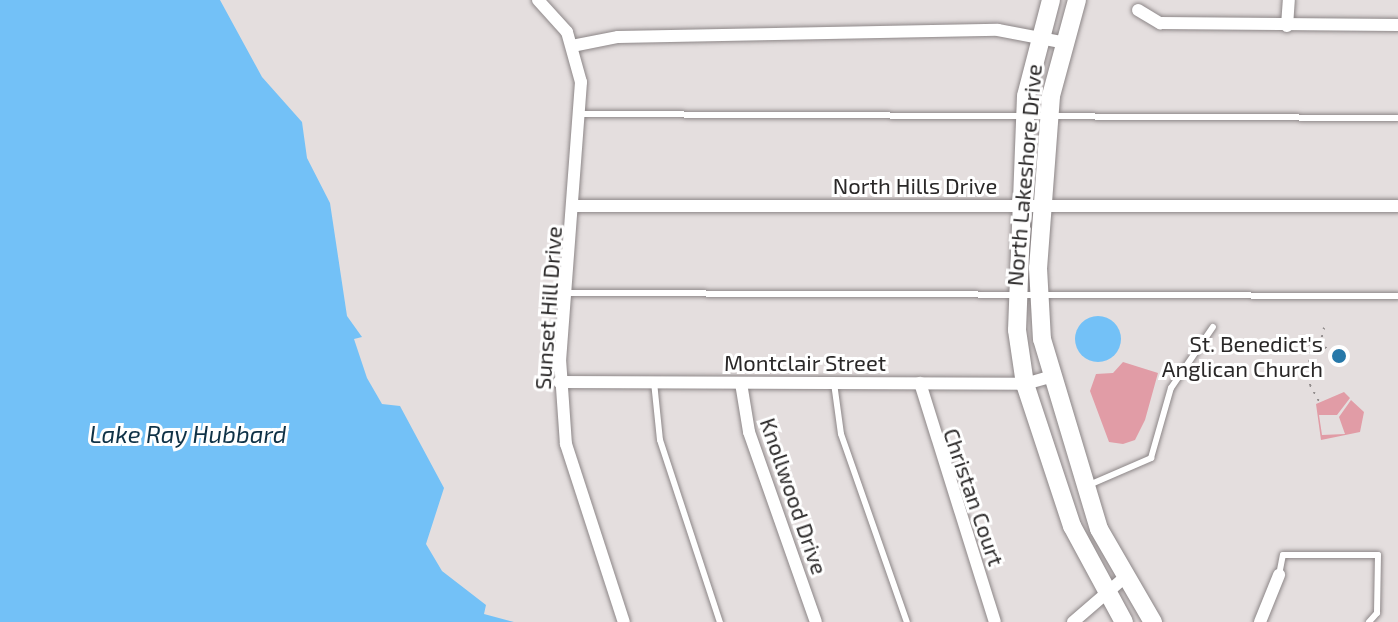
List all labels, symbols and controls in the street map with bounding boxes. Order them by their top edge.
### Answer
street label: North Lakeshore Drive [1001,63,1047,287]
street label: North Hills Drive [833,173,997,199]
street label: Sunset Hill Drive [529,225,567,391]
place label: St. Benedict's Anglican Church [1162,330,1323,382]
marker: St. Benedict's Anglican Church [1330,347,1348,365]
street label: Montclair Street [724,350,886,376]
street label: Knollwood Drive [755,414,833,578]
water label: Lake Ray Hubbard [89,420,287,448]
street label: Christan Court [938,425,1010,569]

